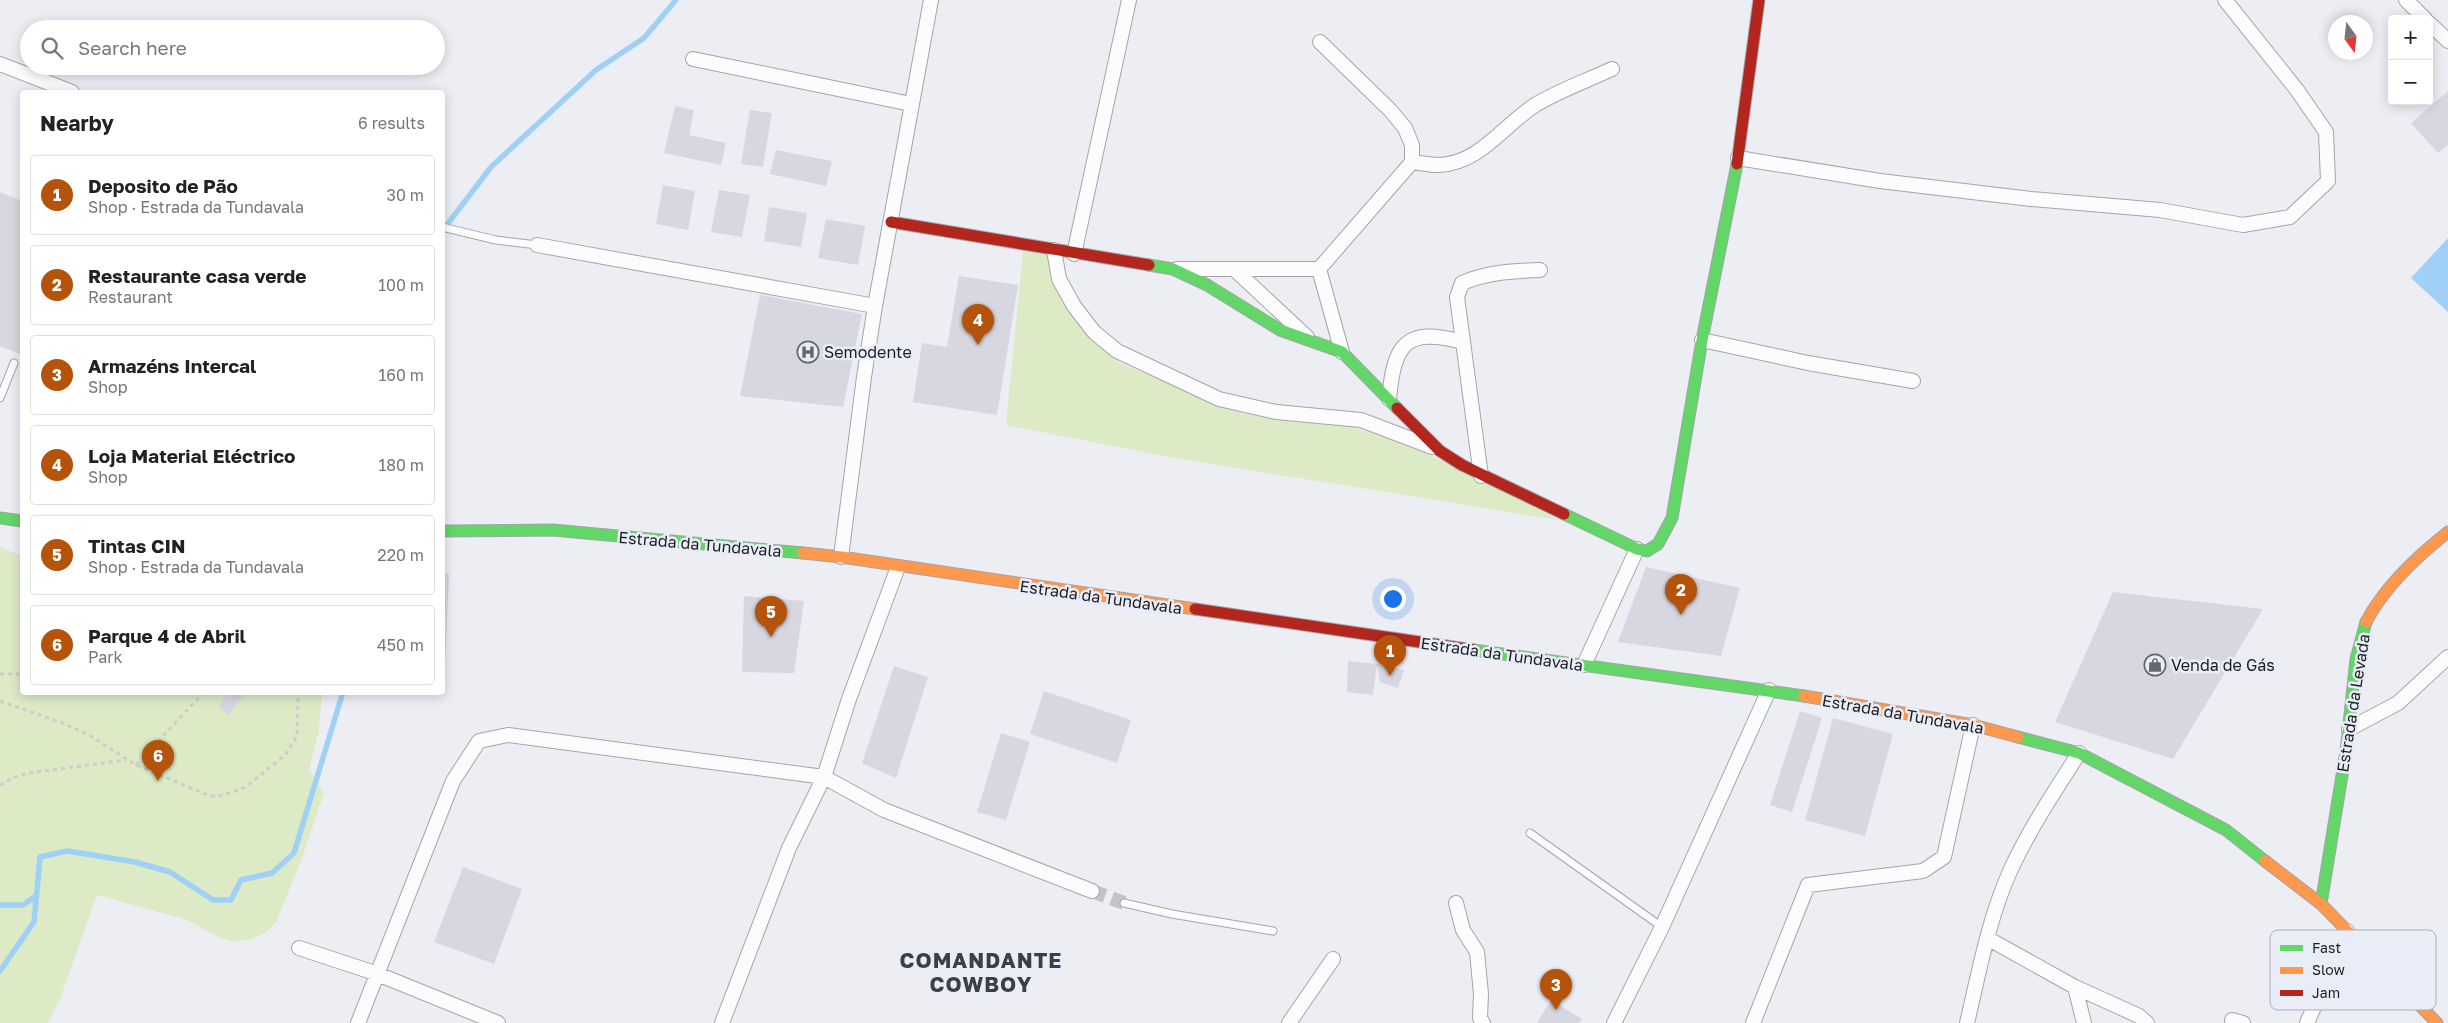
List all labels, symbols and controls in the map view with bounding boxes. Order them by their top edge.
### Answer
north arrow [2328,15,2373,60]
map controls [2388,15,2433,105]
button: + [2388,15,2433,60]
search box [20,20,445,75]
icon: search [38,34,66,62]
text: Search here [78,36,187,59]
button: − [2388,60,2433,105]
text: Nearby [40,110,114,136]
text: 6 results [358,113,425,133]
text: Deposito de Pão [88,174,238,197]
text: 1 [53,185,61,205]
text: 30 m [387,185,424,205]
text: Shop · Estrada da Tundavala [88,197,304,217]
text: Restaurante casa verde [88,264,306,287]
text: 2 [52,275,62,295]
text: 100 m [378,275,424,295]
text: Restaurant [88,287,173,307]
pin: 4 [962,304,994,345]
hospital icon: Semodente [796,340,820,364]
place label: Semodente [824,342,912,362]
text: Armazéns Intercal [88,354,256,377]
text: 3 [52,365,62,385]
text: 160 m [378,365,424,385]
text: Shop [88,377,128,397]
text: Loja Material Eléctrico [88,444,296,467]
text: 4 [52,455,62,475]
text: 180 m [378,455,424,475]
text: Shop [88,467,128,487]
street label: Estrada da Tundavala [618,527,782,561]
text: Tintas CIN [88,534,185,557]
text: 5 [52,545,62,565]
text: 220 m [377,545,424,565]
text: Shop · Estrada da Tundavala [88,557,304,577]
pin: 2 [1665,574,1697,615]
street label: Estrada da Tundavala [1019,576,1183,618]
your location [1380,586,1406,612]
pin: 5 [755,596,787,637]
text: Parque 4 de Abril [88,624,246,647]
street label: Estrada da Levada [2332,632,2374,774]
street label: Estrada da Tundavala [1420,633,1584,675]
text: 6 [52,635,62,655]
text: 450 m [377,635,424,655]
pin: 1 [1374,635,1406,676]
text: Park [88,647,123,667]
shop icon: Venda de Gás [2143,653,2167,677]
place label: Venda de Gás [2171,655,2275,675]
street label: Estrada da Tundavala [1821,690,1985,738]
pin: 6 [142,740,174,781]
legend [2270,930,2436,1010]
text: Fast [2312,939,2341,956]
district label: COMANDANTE COWBOY [900,947,1062,997]
text: Slow [2312,961,2345,978]
pin: 3 [1540,969,1572,1010]
text: Jam [2312,984,2340,1001]

